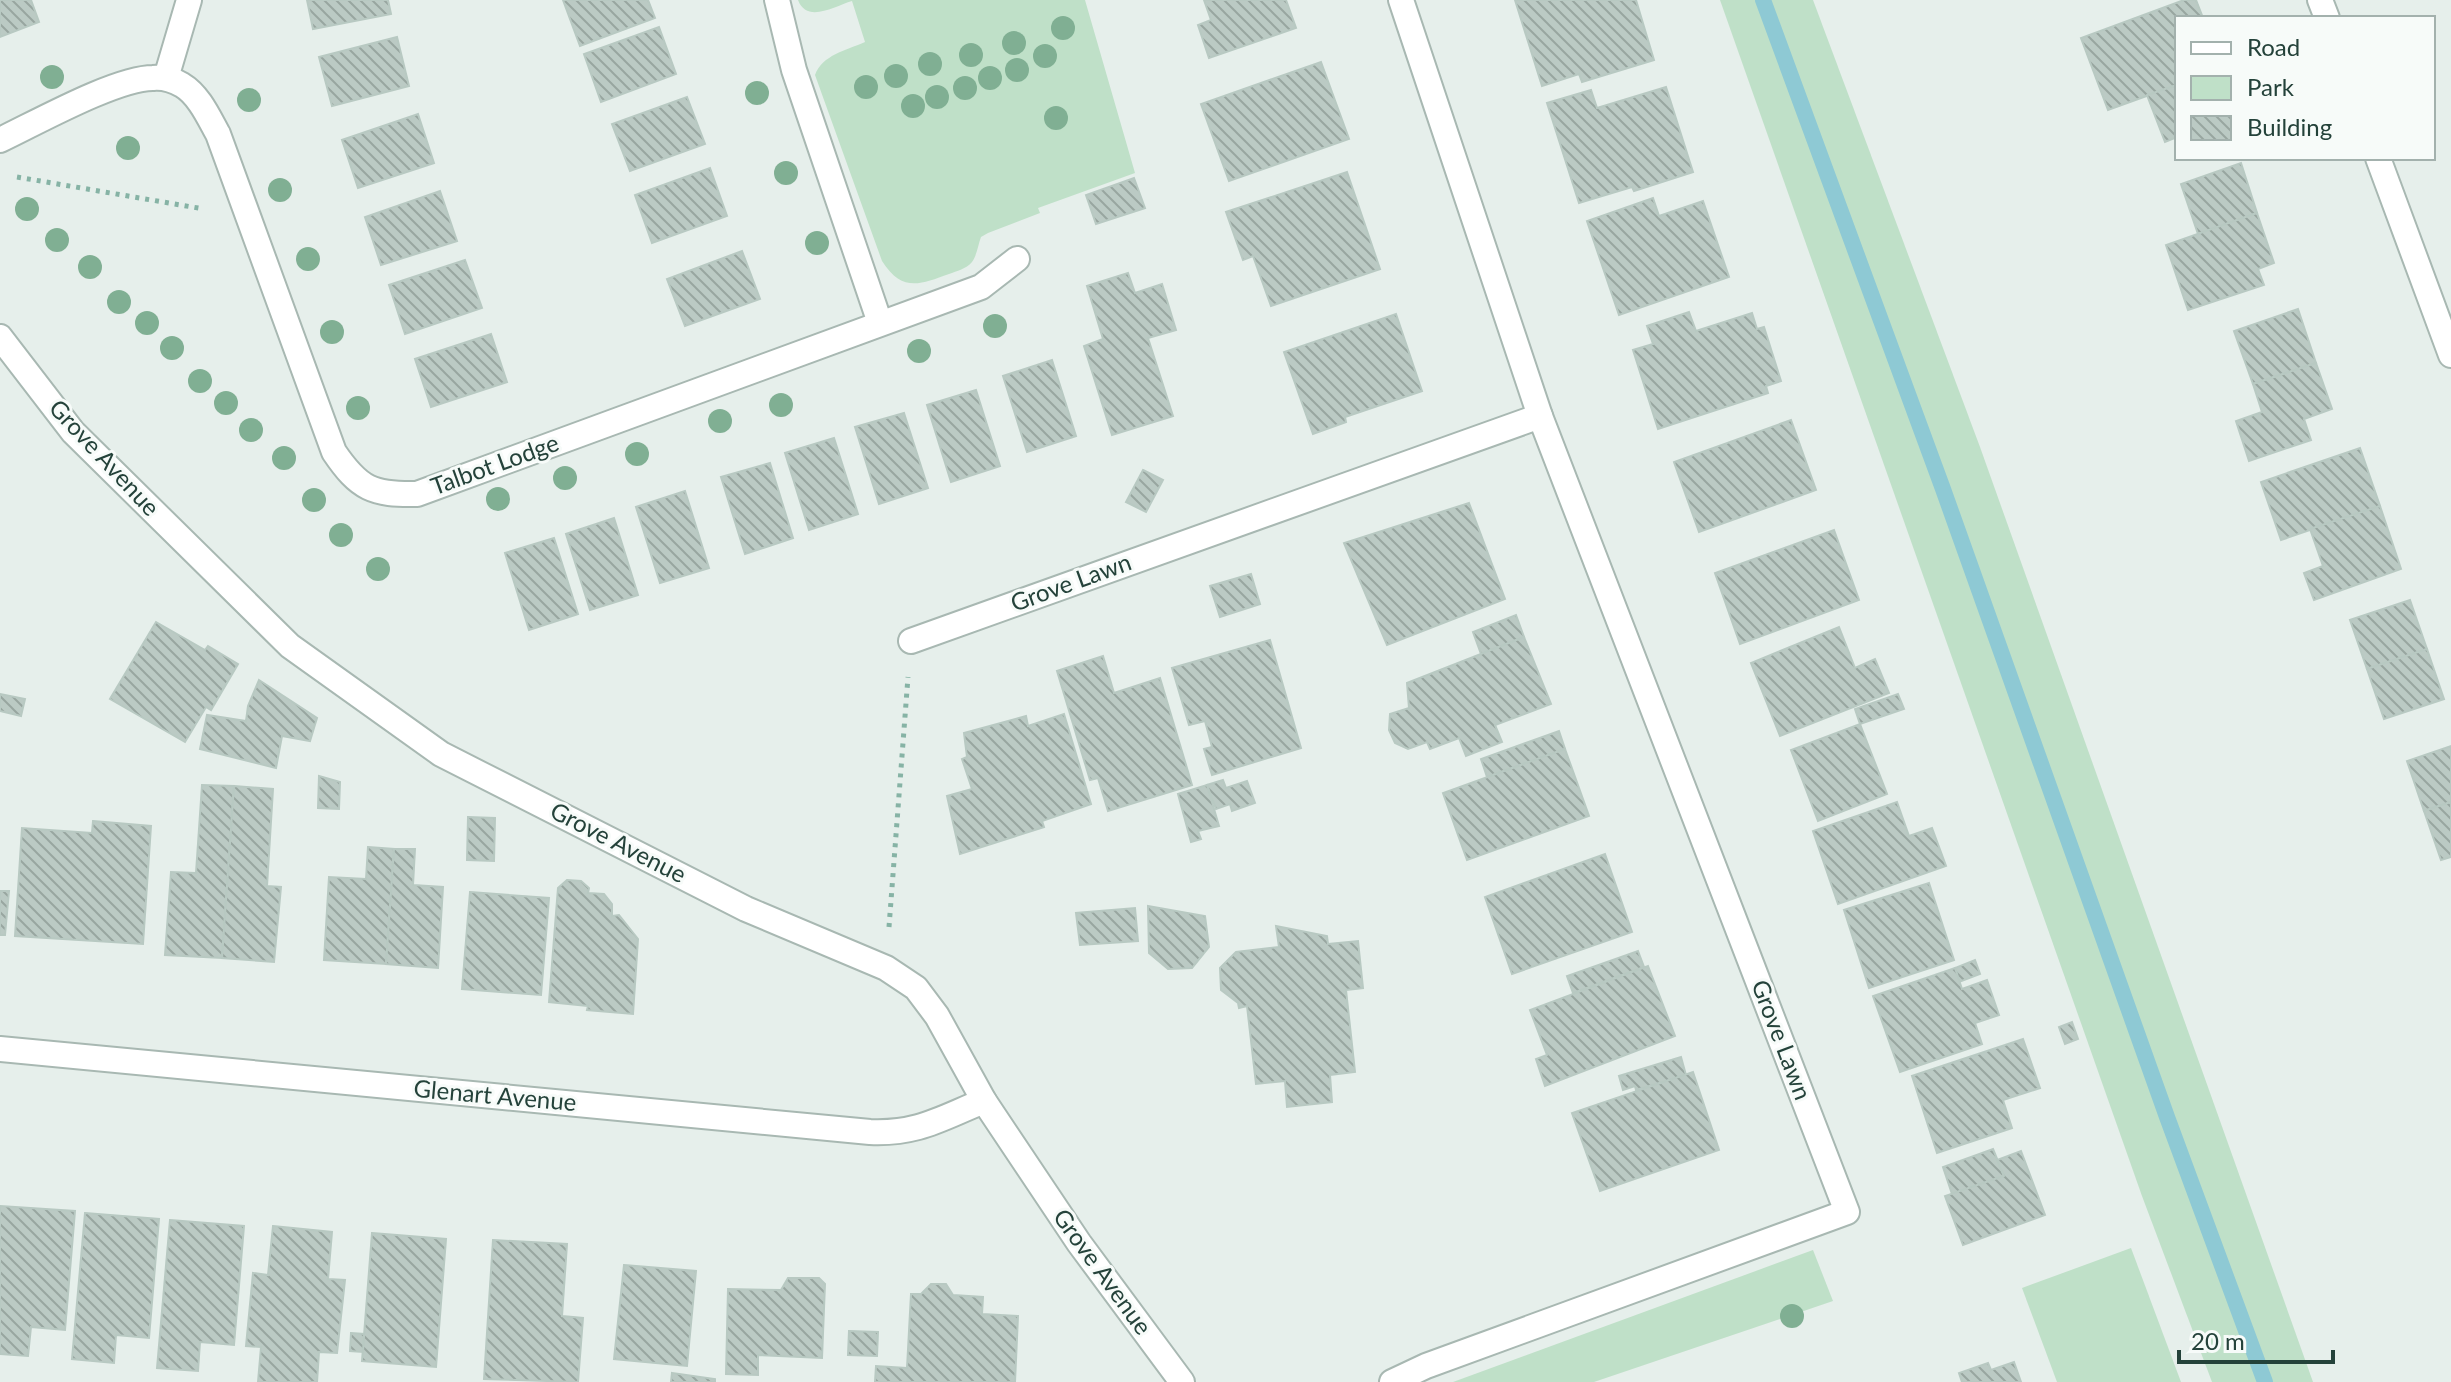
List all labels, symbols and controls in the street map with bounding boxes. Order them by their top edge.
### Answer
legend [2175,16,2435,160]
text: Road [2247,32,2300,61]
text: Park [2247,72,2295,101]
text: Building [2247,112,2332,141]
street label: Grove Avenue [44,393,166,521]
street label: Talbot Lodge [427,427,562,500]
street label: Grove Lawn [1006,546,1135,617]
street label: Grove Avenue [546,795,691,888]
street label: Grove Lawn [1746,975,1819,1104]
street label: Glenart Avenue [413,1073,578,1116]
street label: Grove Avenue [1048,1203,1159,1340]
scale bar [2179,1314,2333,1364]
text: 20 m [2191,1326,2245,1355]

